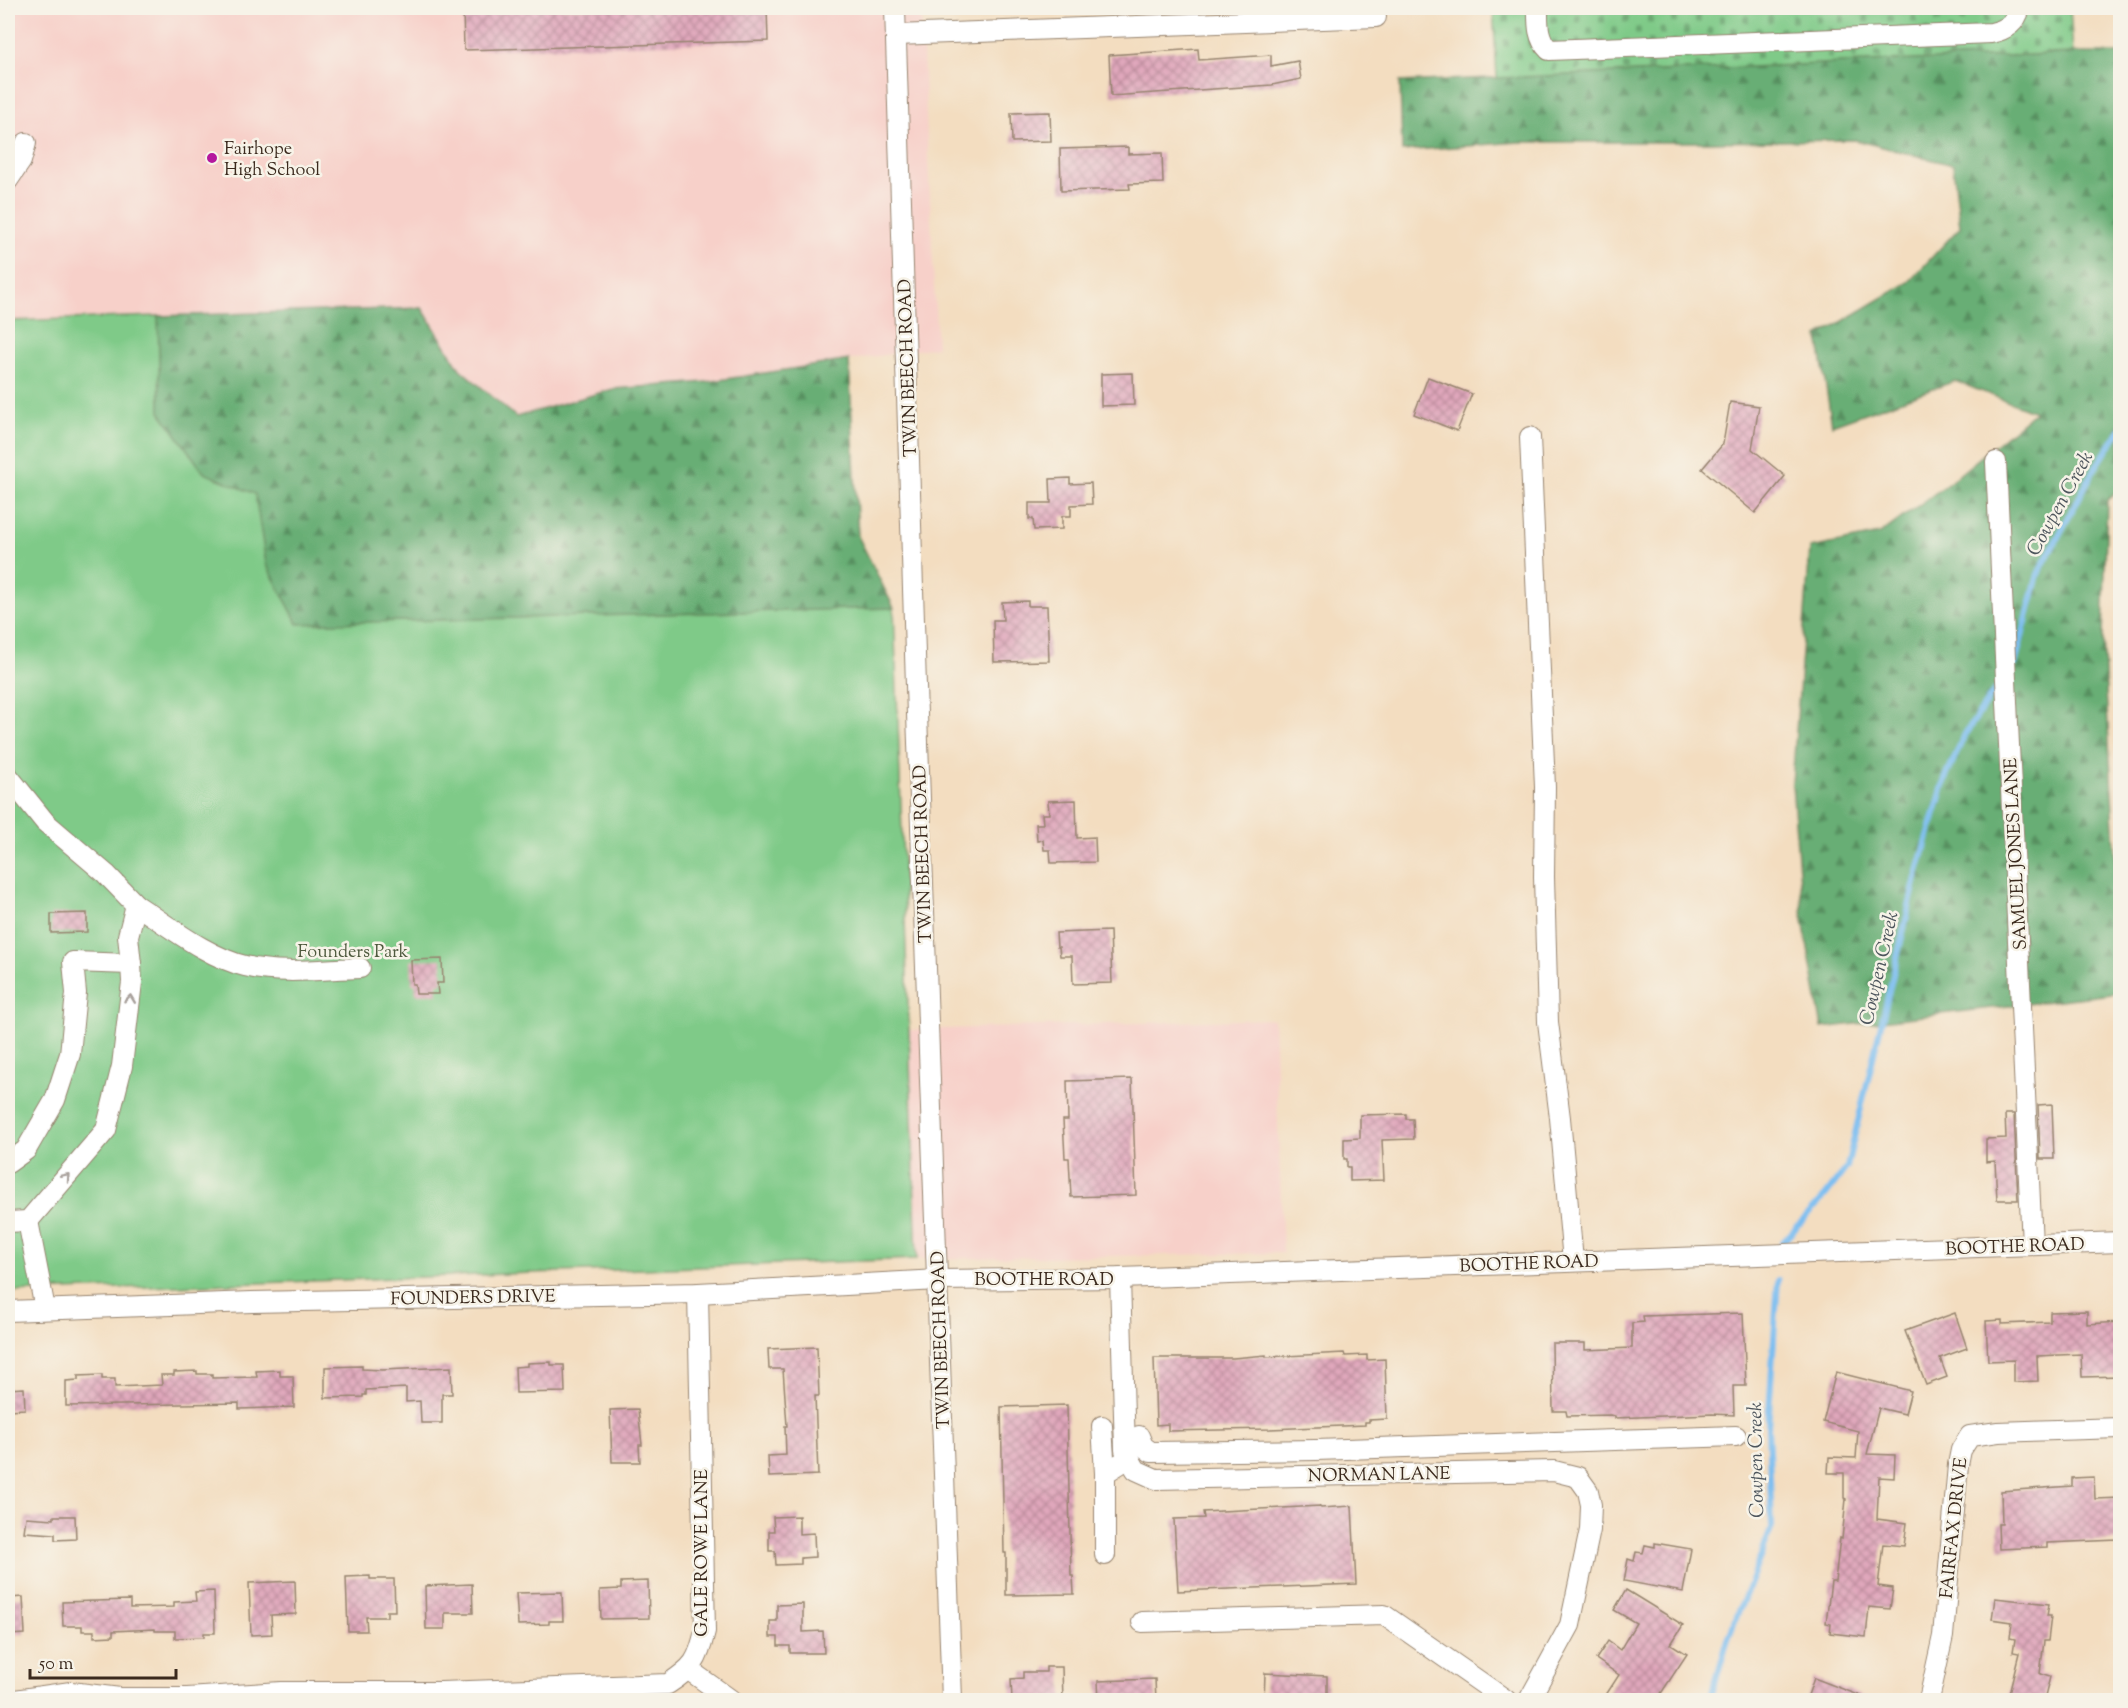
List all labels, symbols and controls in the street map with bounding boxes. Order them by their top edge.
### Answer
place label: Fairhope High School [224,137,320,184]
marker: Fairhope High School [205,151,219,165]
street label: TWIN BEECH ROAD [893,278,925,457]
water label: Cowpen Creek [2020,447,2102,562]
street label: SAMUEL JONES LANE [1999,757,2035,951]
street label: TWIN BEECH ROAD [908,764,940,943]
water label: Cowpen Creek [1853,909,1908,1028]
park label: Founders Park [298,940,409,966]
one-way arrow [124,994,136,1003]
one-way arrow [59,1173,70,1184]
street label: BOOTHE ROAD [1945,1233,2085,1263]
street label: TWIN BEECH ROAD [926,1250,958,1429]
street label: BOOTHE ROAD [1459,1250,1599,1280]
street label: BOOTHE ROAD [974,1268,1114,1294]
street label: FOUNDERS DRIVE [390,1285,556,1313]
water label: Cowpen Creek [1742,1402,1773,1518]
street label: FAIRFAX DRIVE [1935,1456,1975,1600]
street label: NORMAN LANE [1307,1462,1451,1490]
street label: GALE ROWE LANE [690,1469,716,1637]
scale bar [30,1642,176,1680]
text: 50 m [38,1652,74,1678]

